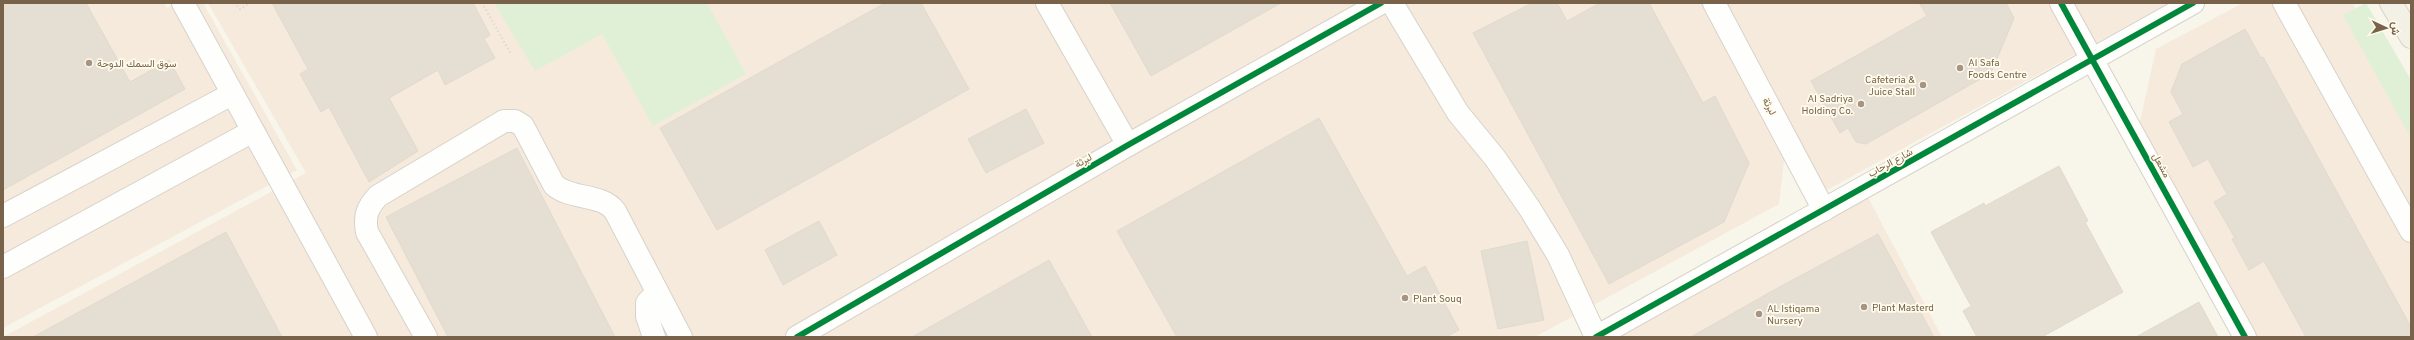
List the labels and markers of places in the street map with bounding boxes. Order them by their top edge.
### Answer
place label: Al Safa Foods Centre [1968,57,2027,82]
marker: سوق السمك الدوحة [84,58,94,68]
place label: سوق السمك الدوحة [97,58,176,71]
marker: Al Safa Foods Centre [1955,63,1965,73]
place label: Cafeteria & Juice Stall [1865,74,1915,99]
marker: Cafeteria & Juice Stall [1918,80,1928,90]
place label: Al Sadriya Holding Co. [1802,93,1853,118]
marker: Al Sadriya Holding Co. [1856,99,1866,109]
marker: Plant Souq [1400,293,1410,303]
place label: Plant Souq [1413,293,1462,306]
marker: Plant Masterd [1859,302,1869,312]
place label: Plant Masterd [1872,302,1934,315]
place label: AL Istiqama Nursery [1767,303,1820,328]
marker: AL Istiqama Nursery [1754,309,1764,319]

